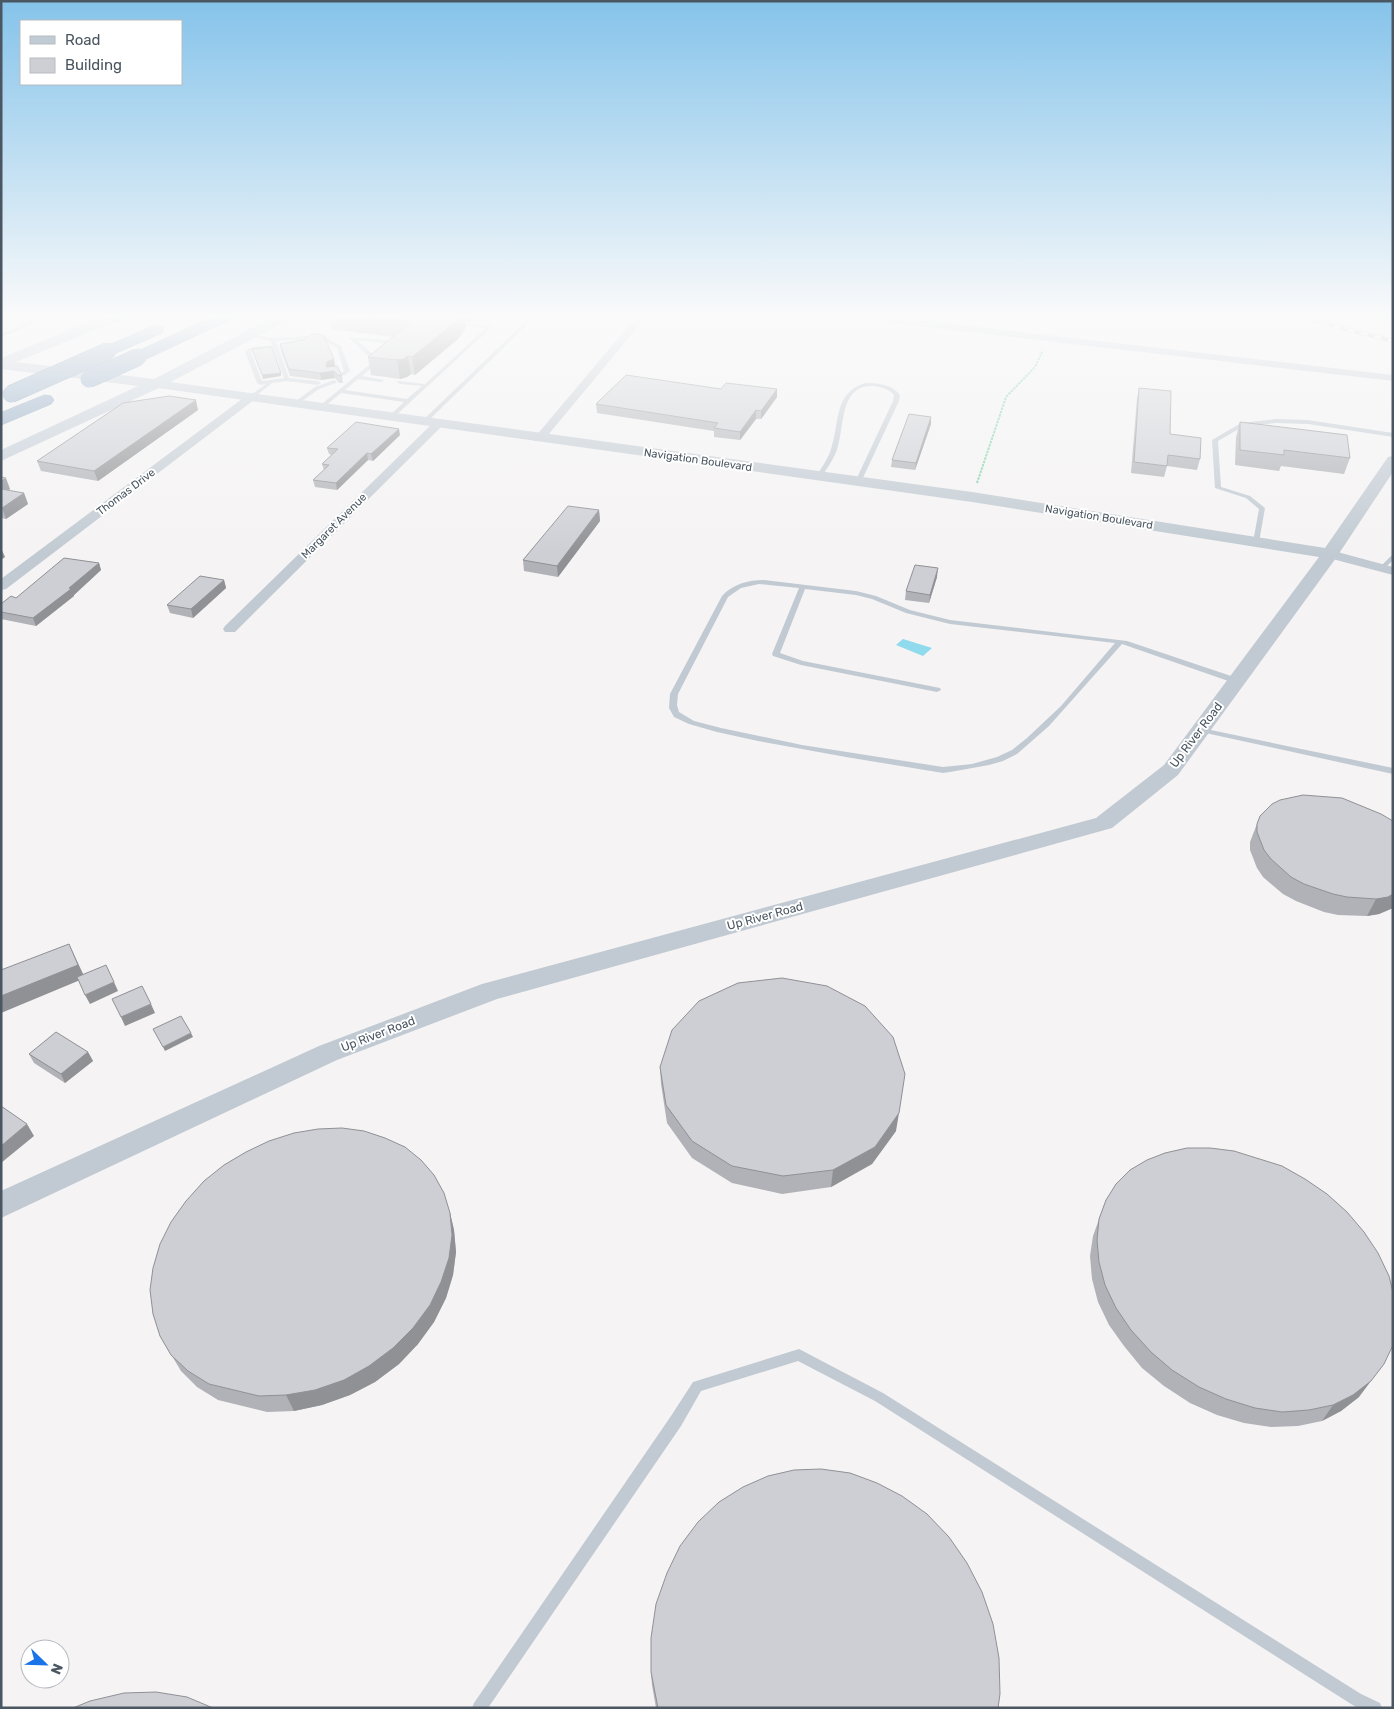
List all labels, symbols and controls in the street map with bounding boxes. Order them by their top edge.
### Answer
legend [20,20,182,85]
text: Road [65,31,101,49]
text: Building [65,56,122,74]
street label: Navigation Boulevard [643,446,753,474]
street label: Thomas Drive [94,466,158,518]
street label: Margaret Avenue [299,491,369,561]
street label: Navigation Boulevard [1044,502,1154,532]
street label: Up River Road [1167,700,1225,770]
street label: Up River Road [725,899,805,933]
street label: Up River Road [339,1013,417,1055]
north arrow [20,1639,70,1689]
text: N [47,1661,66,1677]

